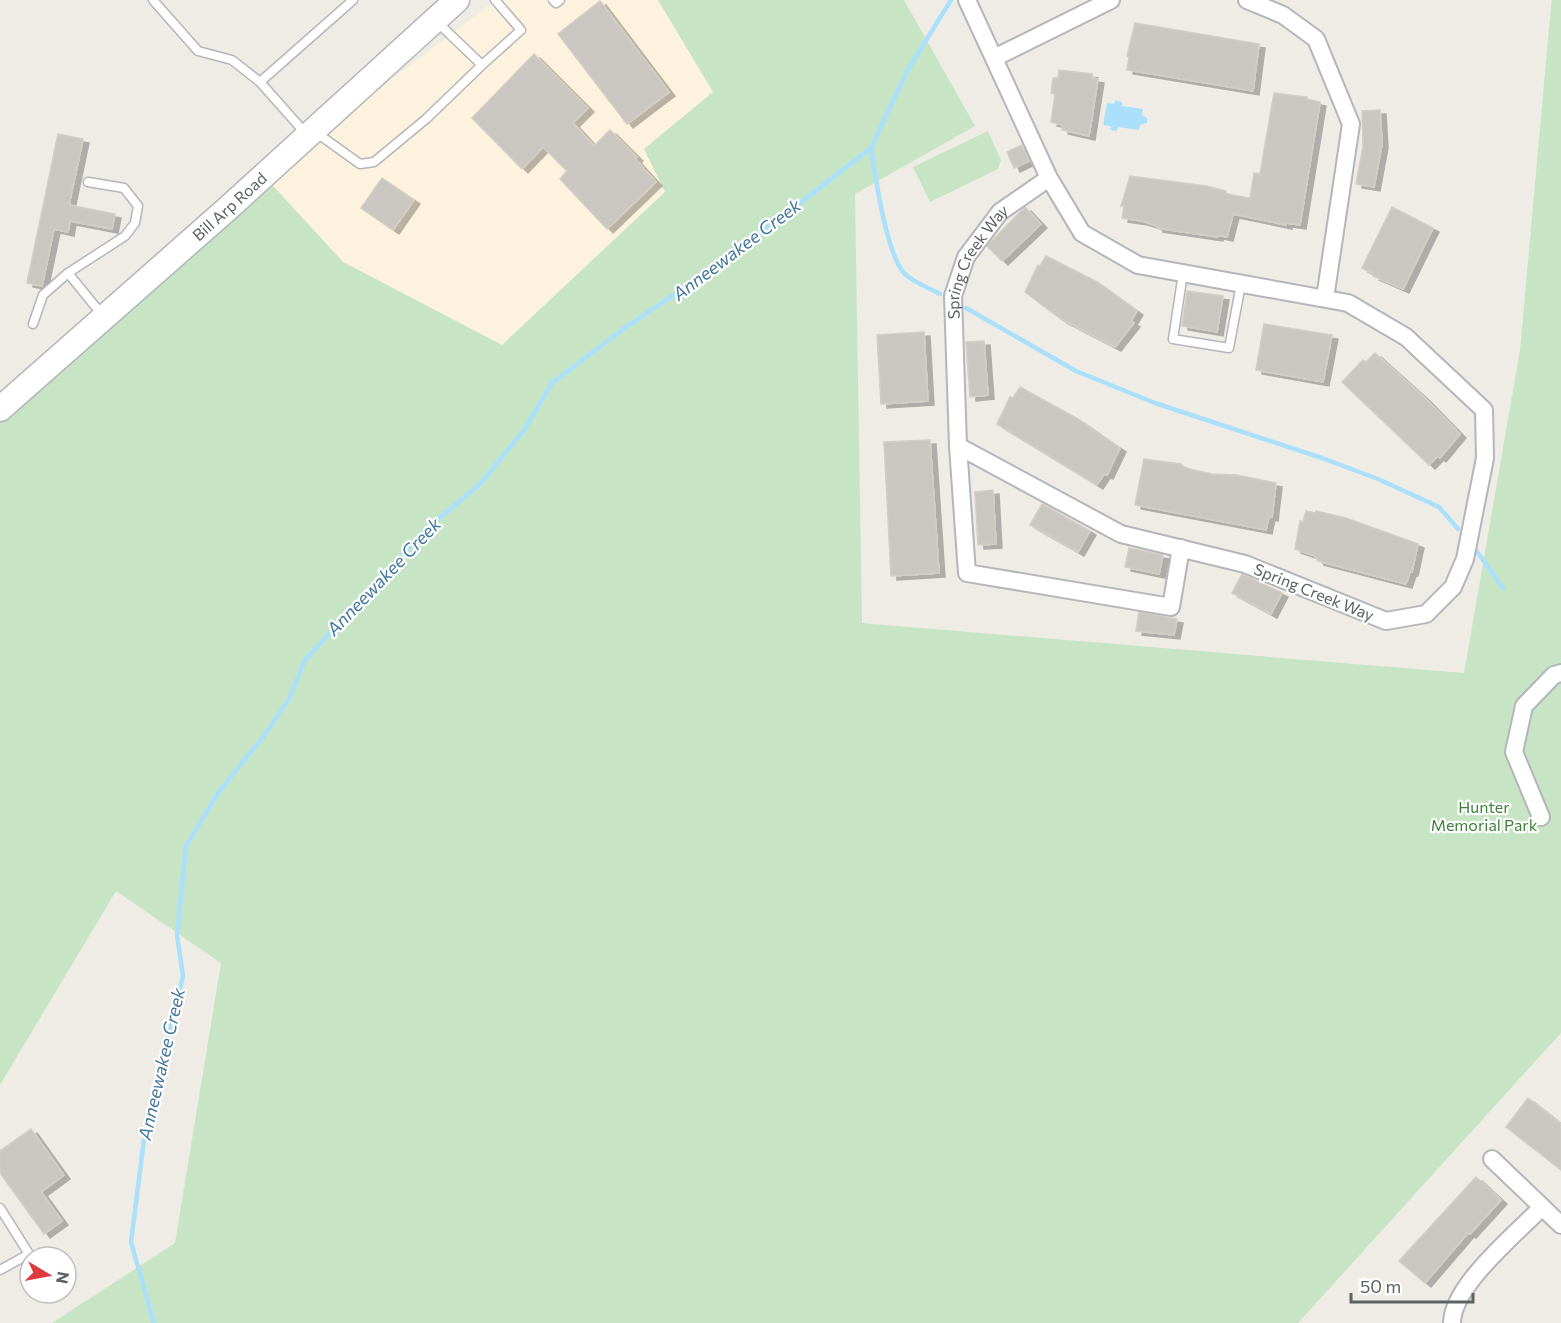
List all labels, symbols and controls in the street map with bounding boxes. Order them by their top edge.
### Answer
street label: Bill Arp Road [188,168,270,244]
water label: Anneewakee Creek [667,193,806,305]
street label: Spring Creek Way [943,200,1011,320]
water label: Anneewakee Creek [321,512,446,640]
street label: Spring Creek Way [1251,559,1377,624]
park label: Hunter Memorial Park [1431,797,1538,834]
water label: Anneewakee Creek [133,984,189,1143]
north arrow [18,1245,78,1305]
scale bar [1351,1266,1472,1304]
text: N [53,1270,74,1285]
text: 50 m [1360,1275,1401,1297]

